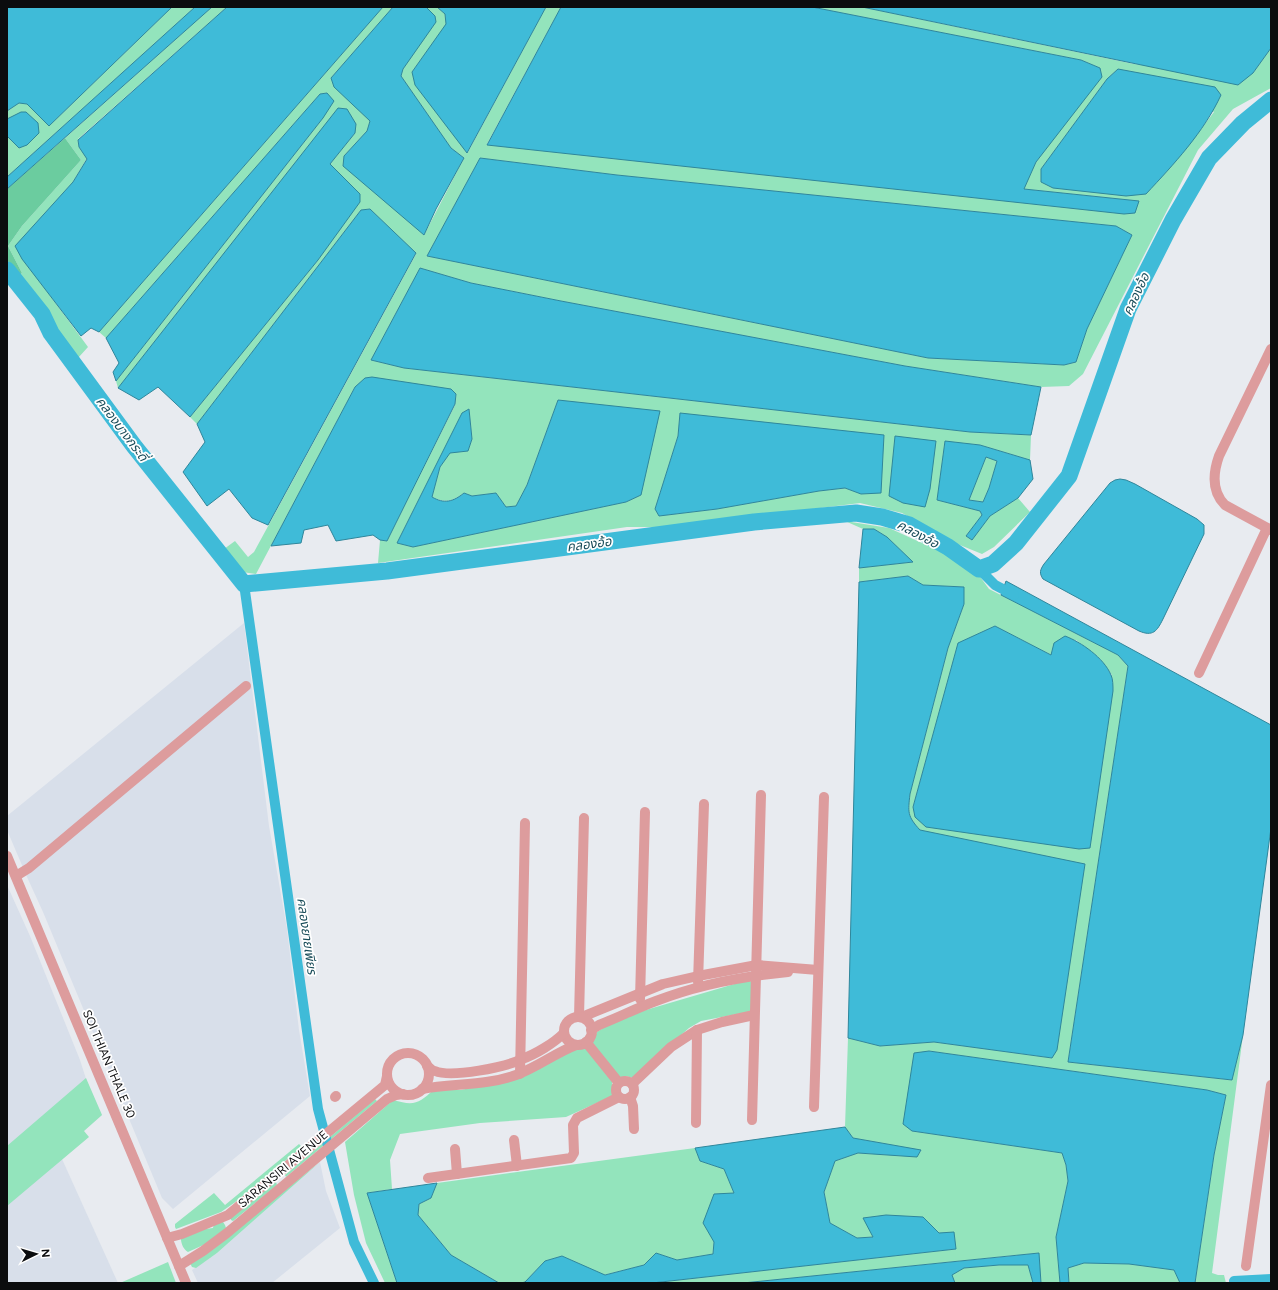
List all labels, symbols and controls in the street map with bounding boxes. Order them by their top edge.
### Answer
water label: คลองอ้อ [1120,270,1152,317]
water label: คลองบางกระดี่ [93,393,154,466]
water label: คลองอ้อ [895,517,942,551]
water label: คลองอ้อ [566,533,613,555]
water label: คลองยายเพียร [294,897,320,977]
street label: SOI THIAN THALE 30 [80,1008,138,1121]
street label: SARANSIRI AVENUE [235,1127,331,1211]
north arrow [16,1234,56,1274]
text: N [39,1248,52,1258]

